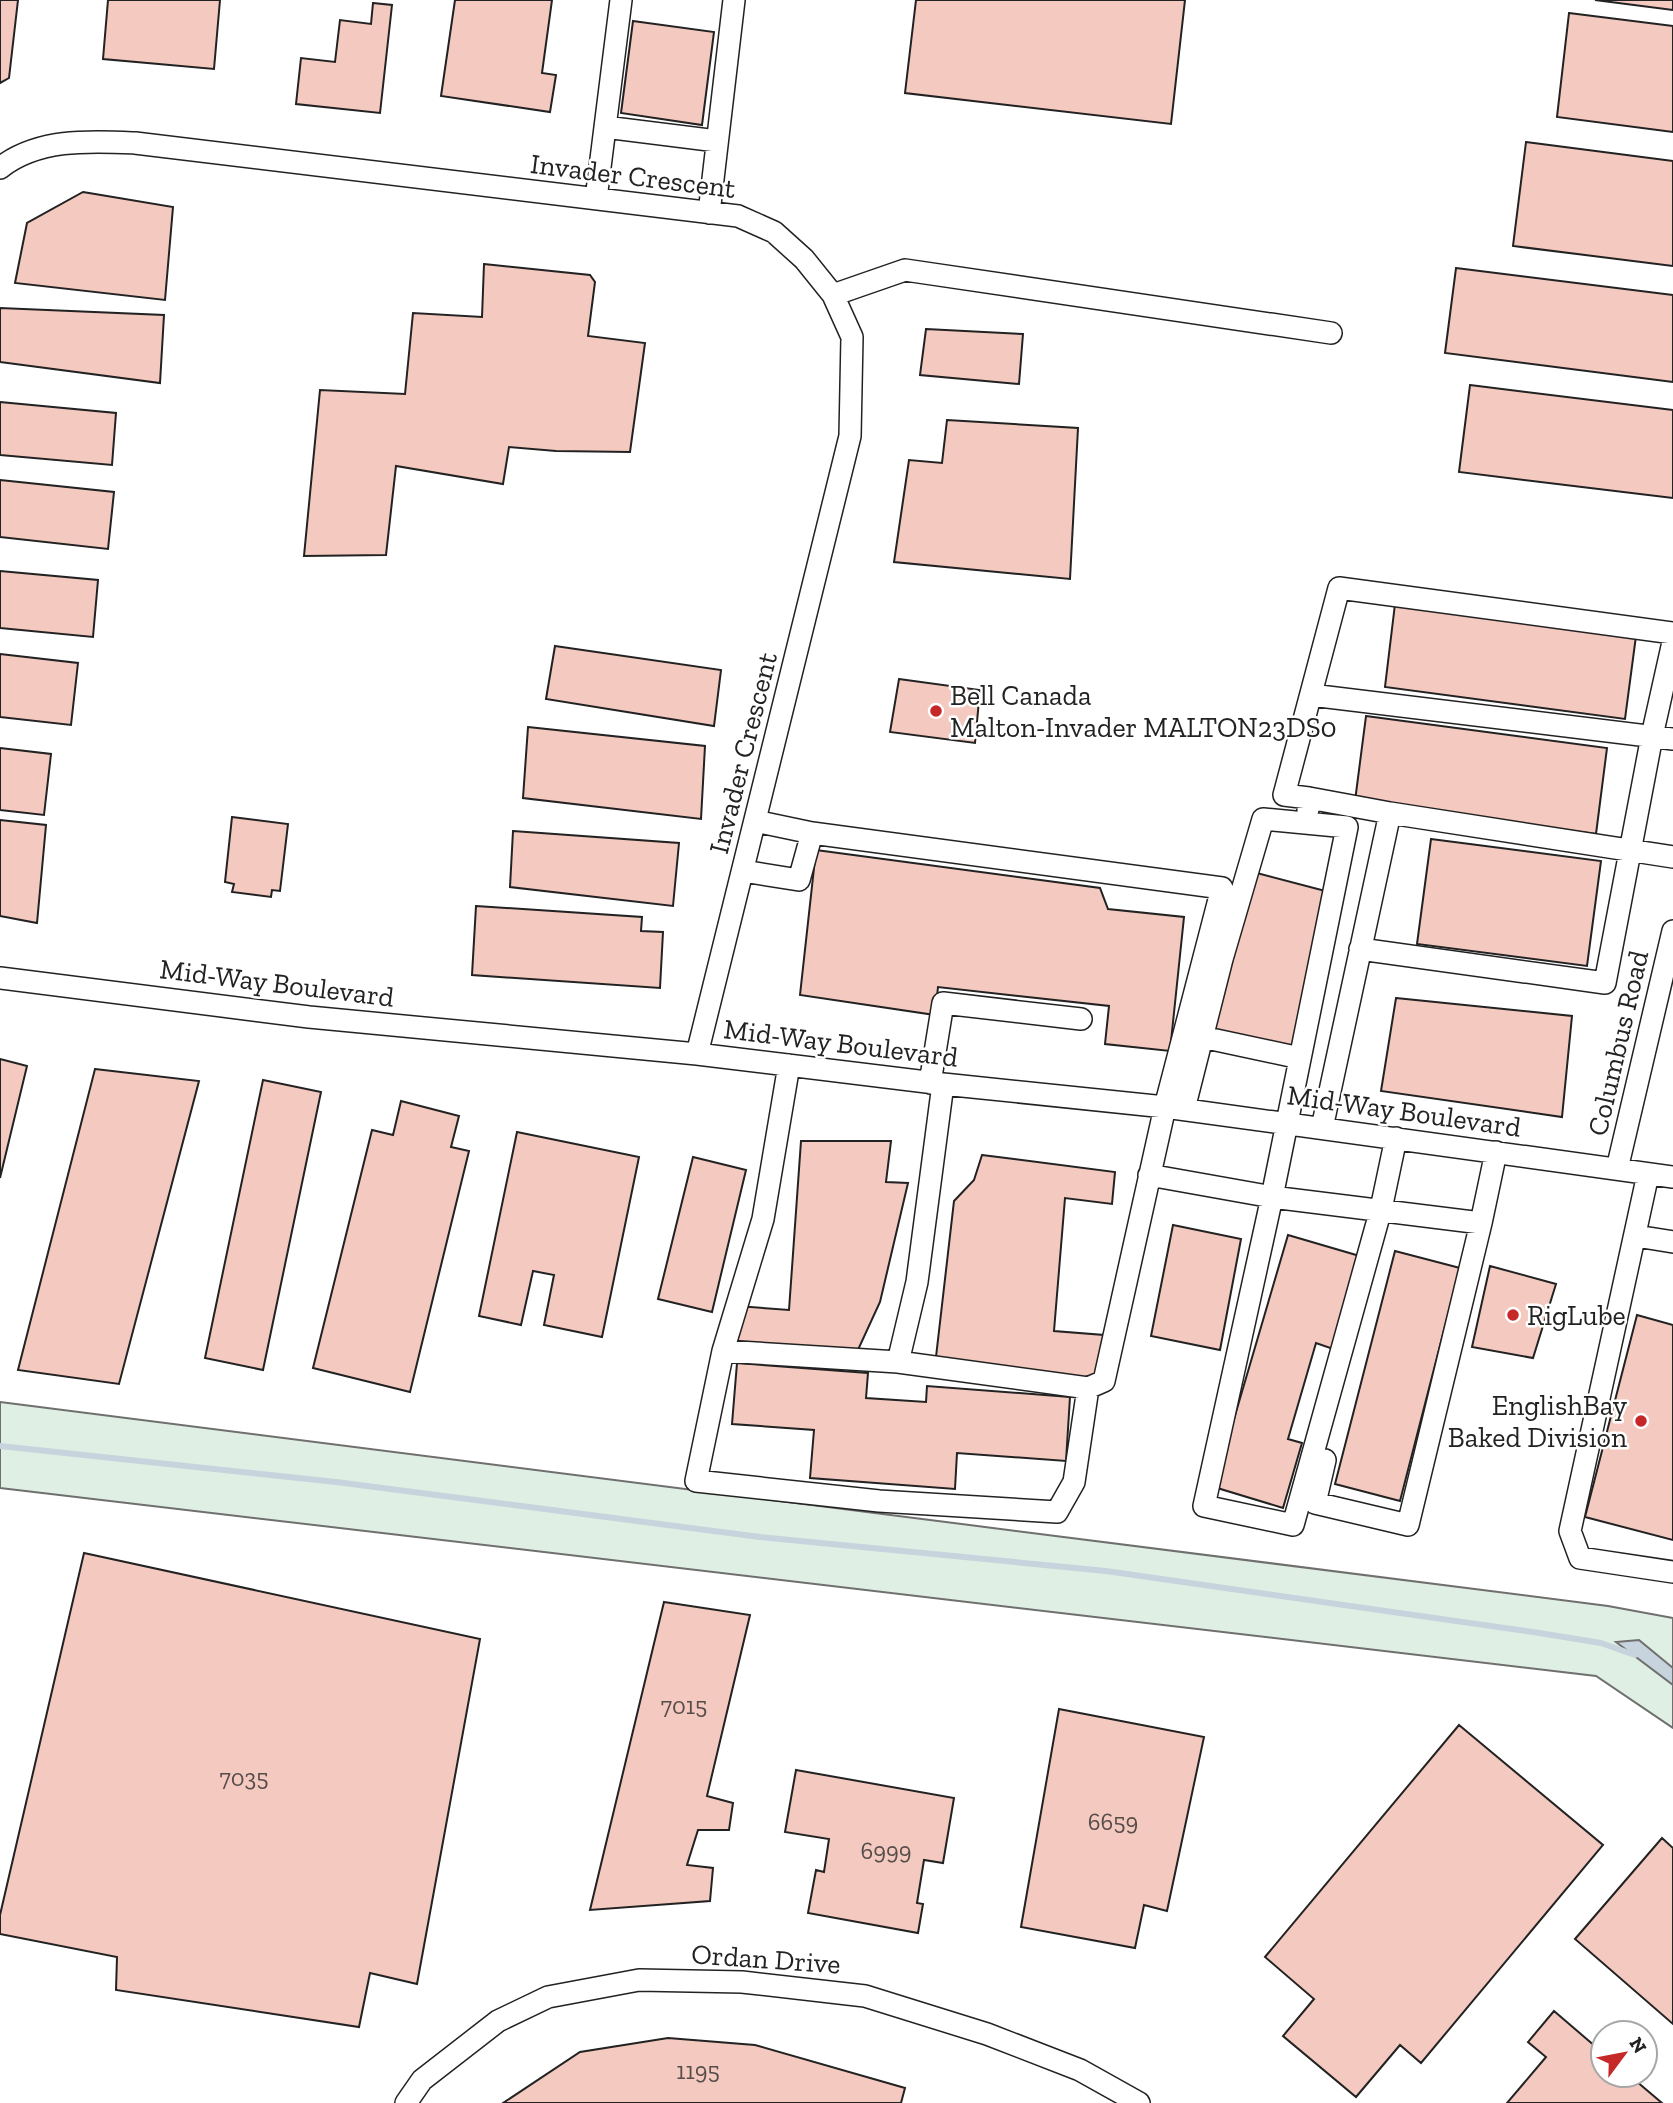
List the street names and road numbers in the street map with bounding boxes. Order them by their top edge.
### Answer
street label: Invader Crescent [529,147,738,205]
street label: Invader Crescent [702,648,784,857]
street label: Columbus Road [1581,947,1655,1139]
street label: Mid-Way Boulevard [158,952,396,1014]
street label: Mid-Way Boulevard [722,1012,960,1074]
street label: Mid-Way Boulevard [1285,1078,1523,1144]
street label: Ordan Drive [690,1937,842,1981]

